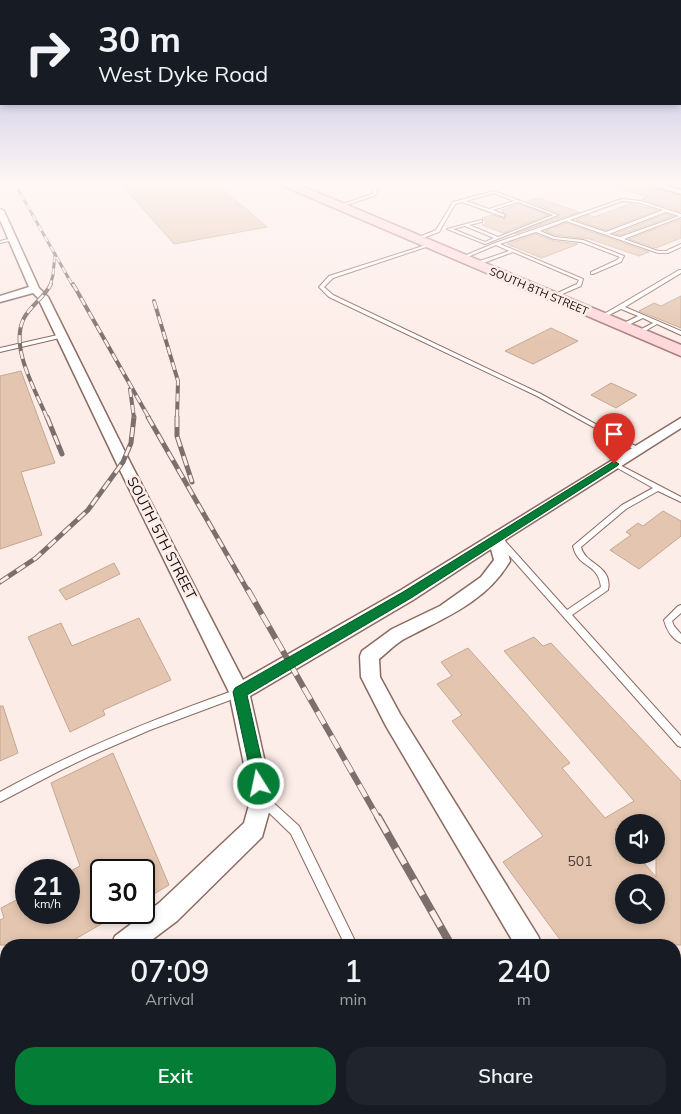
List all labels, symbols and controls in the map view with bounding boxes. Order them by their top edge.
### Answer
text: 30 m [98,17,181,61]
icon: right [15,20,80,85]
text: West Dyke Road [98,60,268,88]
street label: SOUTH 8TH STREET [487,264,591,318]
pin [593,413,635,464]
icon: arrive [600,420,628,448]
street label: SOUTH 5TH STREET [123,474,201,603]
position arrow [232,757,284,809]
map controls [615,814,665,924]
button: sound [615,814,665,864]
house number: 501 [567,852,593,870]
speed limit sign: 30 [90,859,155,924]
text: 21 [32,870,63,901]
button: search [615,874,665,924]
text: km/h [34,896,61,911]
text: 07:09 [130,952,209,990]
text: 1 [344,952,362,990]
text: 240 [497,952,551,990]
text: Arrival [145,989,194,1009]
text: min [339,989,367,1009]
text: m [517,989,531,1009]
button: Exit [15,1047,336,1105]
button: Share [346,1047,666,1105]

